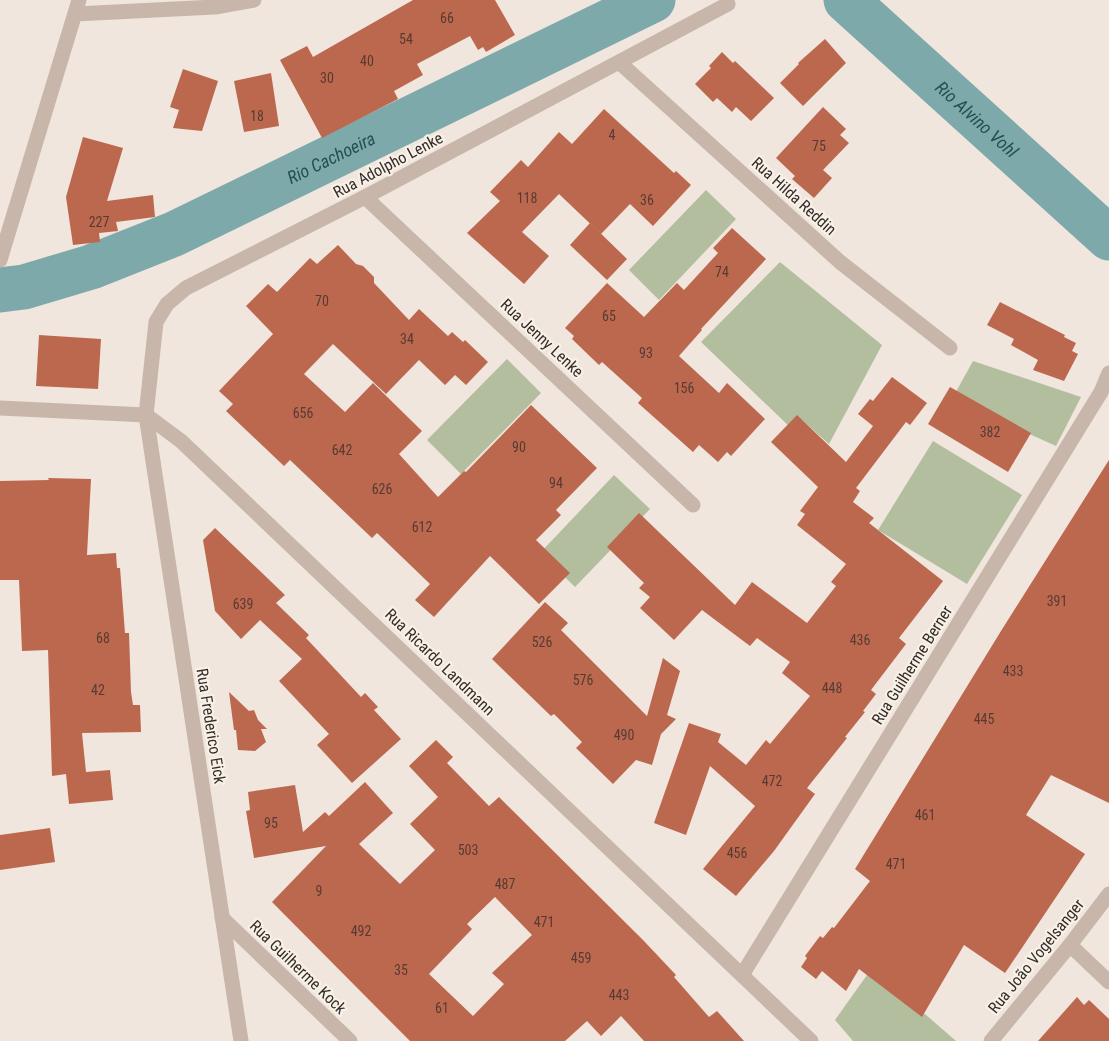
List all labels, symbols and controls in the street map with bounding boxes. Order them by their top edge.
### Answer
house number: 66 [440,10,454,26]
house number: 54 [399,31,413,47]
house number: 40 [360,53,374,69]
house number: 30 [320,70,334,86]
water label: Rio Alvino Vohl [932,76,1023,162]
house number: 18 [250,108,264,124]
water label: Rio Cachoeira [283,127,378,188]
house number: 4 [609,127,616,143]
street label: Rua Adolpho Lenke [330,128,446,202]
house number: 75 [812,138,826,154]
street label: Rua Hilda Reddin [748,153,840,239]
house number: 118 [517,190,537,206]
house number: 36 [640,192,654,208]
house number: 227 [89,214,109,230]
house number: 74 [715,264,729,280]
house number: 70 [315,293,329,309]
street label: Rua Jenny Lenke [497,295,587,381]
house number: 65 [602,308,616,324]
house number: 34 [400,331,414,347]
house number: 93 [639,345,653,361]
house number: 156 [674,380,694,396]
house number: 656 [293,405,313,421]
house number: 382 [980,424,1000,440]
house number: 90 [512,439,526,455]
house number: 642 [332,442,352,458]
house number: 94 [549,475,563,491]
house number: 626 [372,481,392,497]
house number: 612 [412,519,432,535]
house number: 391 [1047,593,1067,609]
house number: 639 [233,596,253,612]
street label: Rua Guilherme Berner [868,602,956,728]
street label: Rua Ricardo Landmann [381,605,499,719]
house number: 68 [96,630,110,646]
house number: 436 [850,632,870,648]
house number: 526 [532,634,552,650]
house number: 433 [1003,663,1023,679]
street label: Rua Frederico Eick [192,667,230,786]
house number: 576 [573,672,593,688]
house number: 448 [822,680,842,696]
house number: 42 [91,682,105,698]
house number: 445 [974,711,994,727]
house number: 490 [614,727,634,743]
house number: 472 [762,773,782,789]
house number: 461 [915,807,935,823]
house number: 95 [264,815,278,831]
house number: 503 [458,842,478,858]
house number: 456 [727,845,747,861]
house number: 471 [886,856,906,872]
house number: 487 [495,876,515,892]
house number: 9 [316,883,322,899]
street label: Rua João Vogelsanger [984,895,1088,1017]
house number: 471 [534,914,554,930]
street label: Rua Guilherme Kock [246,916,351,1018]
house number: 492 [351,923,371,939]
house number: 459 [571,950,591,966]
house number: 35 [394,962,408,978]
house number: 443 [609,987,629,1003]
house number: 61 [435,1000,449,1016]

